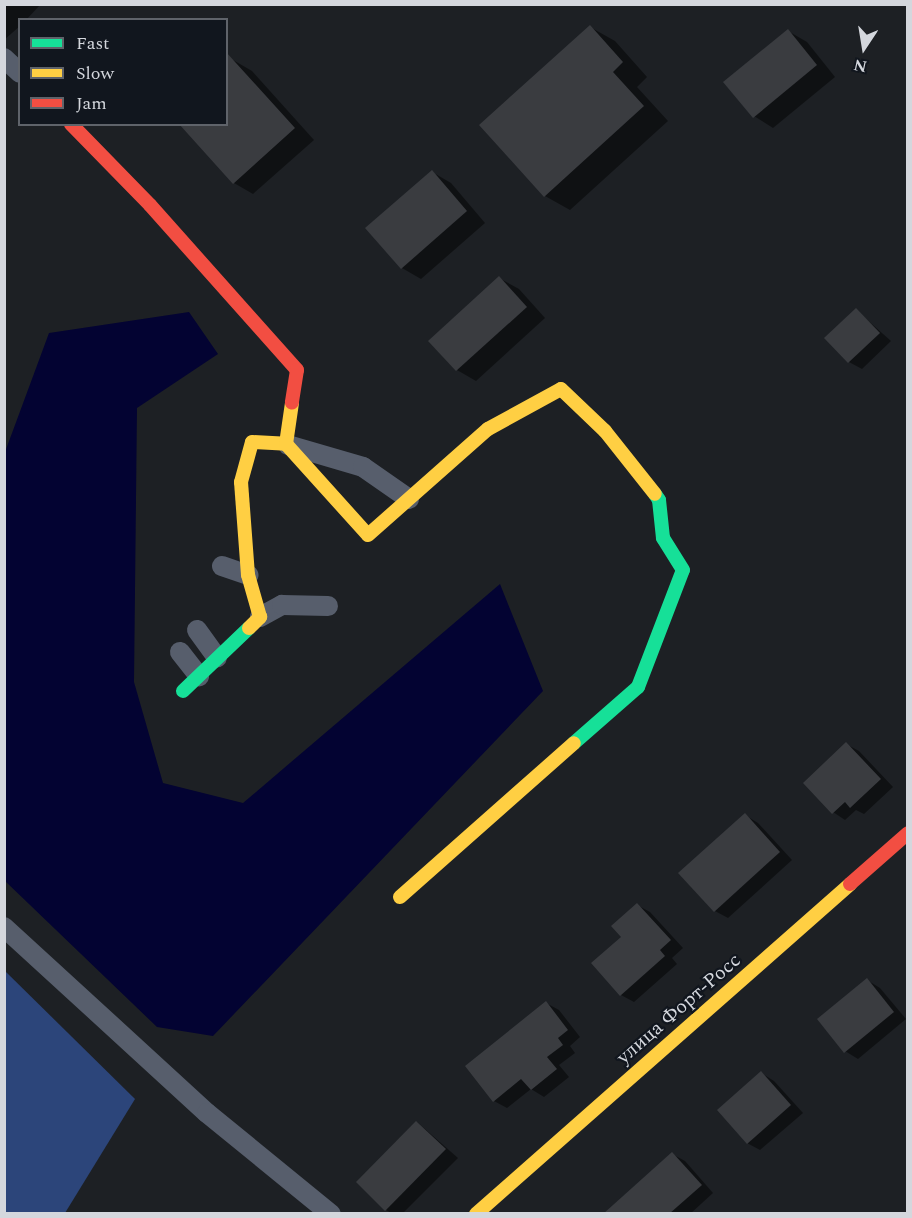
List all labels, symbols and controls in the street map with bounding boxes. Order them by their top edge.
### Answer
legend [18,18,228,126]
north arrow [834,18,894,78]
text: Fast [76,30,109,57]
text: N [851,53,869,79]
text: Slow [76,60,114,87]
text: Jam [76,90,107,117]
street label: улица Форт-Росс [612,948,746,1070]

